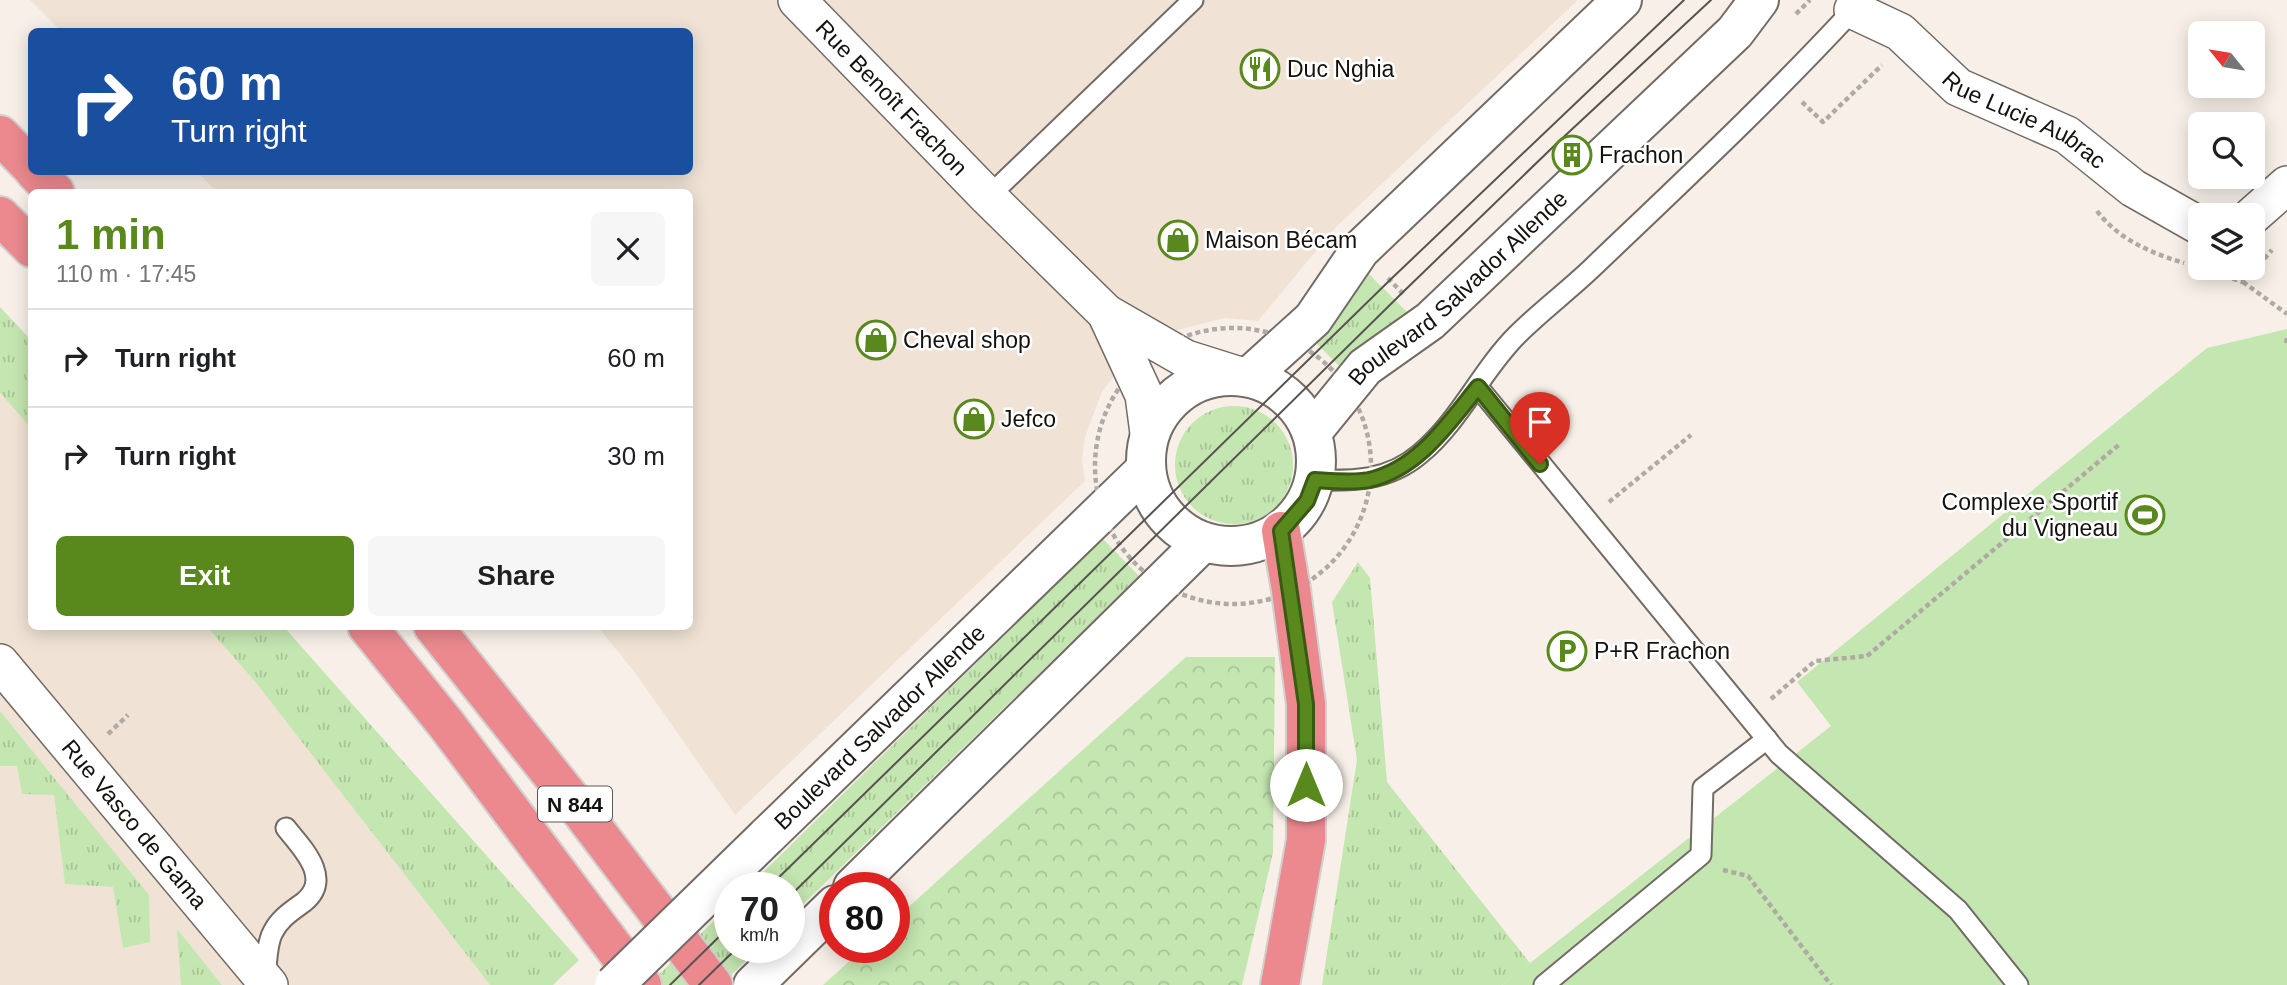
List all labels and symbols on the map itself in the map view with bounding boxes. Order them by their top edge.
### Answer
street label: Rue Benoît Frachon [811,15,973,181]
north arrow [2188,21,2264,98]
restaurant icon: Duc Nghia [1239,48,1281,90]
place label: Duc Nghia [1287,56,1395,82]
street label: Rue Lucie Aubrac [1937,66,2111,174]
building icon: Frachon [1551,134,1593,176]
place label: Frachon [1599,142,1683,168]
street label: Boulevard Salvador Allende [1343,185,1572,390]
shop icon: Maison Bécam [1157,219,1199,261]
place label: Maison Bécam [1205,227,1357,253]
shop icon: Cheval shop [855,319,897,361]
place label: Cheval shop [903,327,1031,353]
pin [1510,392,1570,464]
shop icon: Jefco [953,398,995,440]
place label: Jefco [1001,406,1056,432]
place label: Complexe Sportif du Vigneau [1942,489,2119,541]
sports icon: Complexe Sportif du Vigneau [2124,494,2166,536]
street label: Boulevard Salvador Allende [769,619,990,835]
parking icon: P+R Frachon [1546,630,1588,672]
place label: P+R Frachon [1594,638,1730,664]
street label: Rue Vasco de Gama [57,735,213,914]
position arrow [1269,748,1343,822]
road number: N 844 [538,786,612,822]
speed limit sign: 80 [819,872,910,963]

